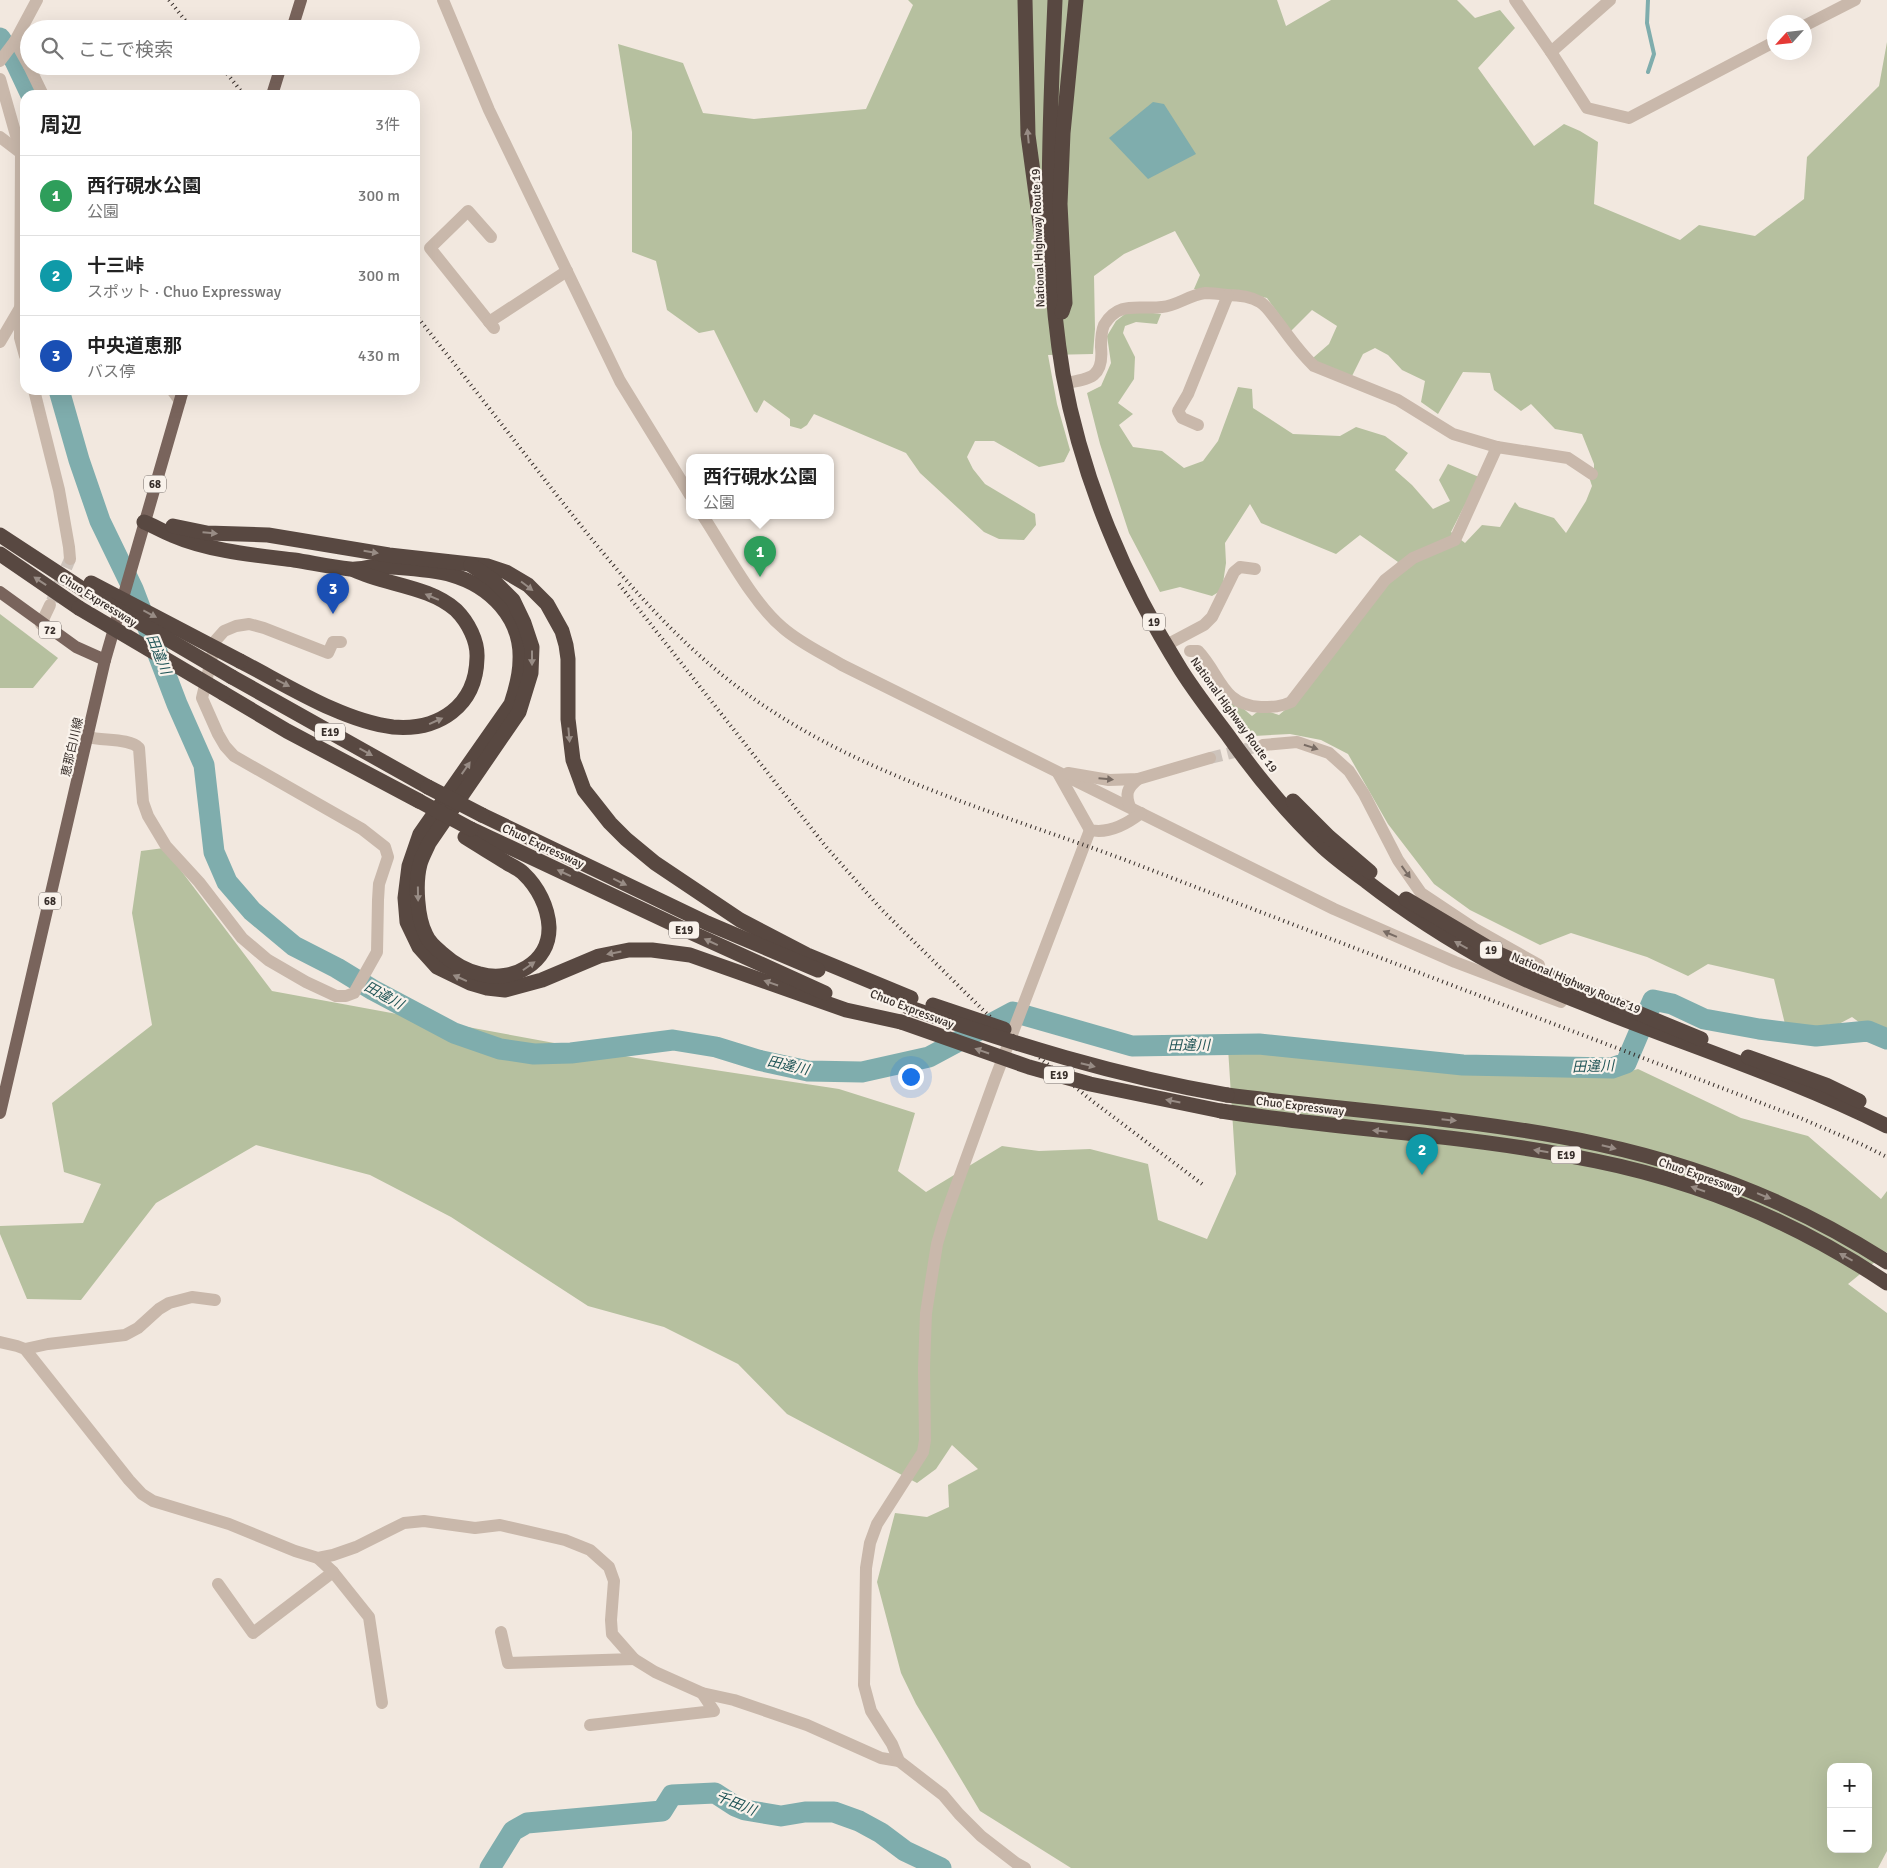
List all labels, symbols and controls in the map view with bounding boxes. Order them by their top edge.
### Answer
north arrow [1767,15,1812,60]
search box [20,20,420,75]
icon: search [38,34,66,62]
text: ここで検索 [78,38,173,62]
text: 周辺 [40,112,82,138]
text: 3件 [375,115,400,135]
one-way arrow [1024,128,1032,144]
street label: National Highway Route 19 [1029,168,1048,308]
text: 西行硯水公園 [87,174,201,198]
text: 1 [52,186,60,206]
text: 300 m [358,186,400,206]
text: 公園 [87,202,119,222]
text: 十三峠 [87,254,144,278]
text: 2 [52,266,60,286]
text: 300 m [358,266,400,286]
text: スポット · Chuo Expressway [87,282,281,302]
text: 中央道恵那 [87,334,182,358]
text: 3 [52,346,60,366]
text: 430 m [358,346,400,366]
text: バス停 [87,362,135,382]
popup [686,454,834,519]
text: 西行硯水公園 [703,465,817,489]
road number: 68 [144,476,166,492]
text: 公園 [703,493,735,513]
one-way arrow [202,529,218,537]
pin: 1 [744,536,776,577]
one-way arrow [363,548,379,556]
street label: Chuo Expressway [56,571,140,630]
pin: 3 [317,573,349,614]
one-way arrow [33,576,46,586]
one-way arrow [520,580,533,591]
one-way arrow [425,592,439,600]
one-way arrow [142,610,157,618]
road number: 19 [1143,614,1165,630]
road number: 72 [39,622,61,638]
water label: 田違川 [143,632,175,679]
one-way arrow [528,650,536,666]
street label: National Highway Route 19 [1187,655,1281,776]
one-way arrow [276,679,290,687]
street label: 恵那白川線 [58,716,87,778]
one-way arrow [428,716,443,725]
road number: E19 [315,724,345,740]
one-way arrow [566,727,574,743]
one-way arrow [1304,744,1319,751]
one-way arrow [358,748,373,756]
one-way arrow [461,762,471,775]
one-way arrow [1099,775,1115,783]
street label: Chuo Expressway [499,821,586,872]
one-way arrow [1401,865,1412,878]
one-way arrow [557,868,571,876]
one-way arrow [613,878,627,886]
one-way arrow [415,886,423,902]
road number: 68 [39,892,61,909]
road number: E19 [669,922,699,938]
one-way arrow [1383,929,1397,937]
one-way arrow [704,938,718,946]
one-way arrow [1454,941,1468,950]
road number: 19 [1480,942,1502,958]
one-way arrow [606,949,621,957]
street label: National Highway Route 19 [1509,949,1643,1018]
one-way arrow [522,961,536,971]
one-way arrow [453,974,467,982]
water label: 田違川 [361,978,408,1014]
one-way arrow [763,979,778,987]
street label: Chuo Expressway [868,987,956,1032]
water label: 田違川 [1168,1037,1212,1054]
one-way arrow [974,1047,989,1055]
water label: 田違川 [766,1052,812,1079]
water label: 田違川 [1572,1057,1616,1076]
one-way arrow [1080,1061,1095,1069]
your location [898,1064,924,1090]
road number: E19 [1044,1066,1074,1084]
street label: Chuo Expressway [1255,1094,1345,1119]
one-way arrow [1165,1097,1181,1105]
one-way arrow [1441,1116,1457,1124]
one-way arrow [1371,1126,1387,1134]
pin: 2 [1406,1134,1438,1175]
one-way arrow [1602,1143,1617,1151]
one-way arrow [1532,1146,1548,1154]
road number: E19 [1551,1146,1581,1164]
street label: Chuo Expressway [1656,1155,1746,1198]
one-way arrow [1691,1185,1706,1192]
one-way arrow [1757,1193,1771,1201]
one-way arrow [1838,1253,1853,1261]
map controls [1827,1763,1872,1853]
button: + [1827,1763,1872,1808]
water label: 千田川 [713,1788,760,1820]
button: − [1827,1808,1872,1853]

